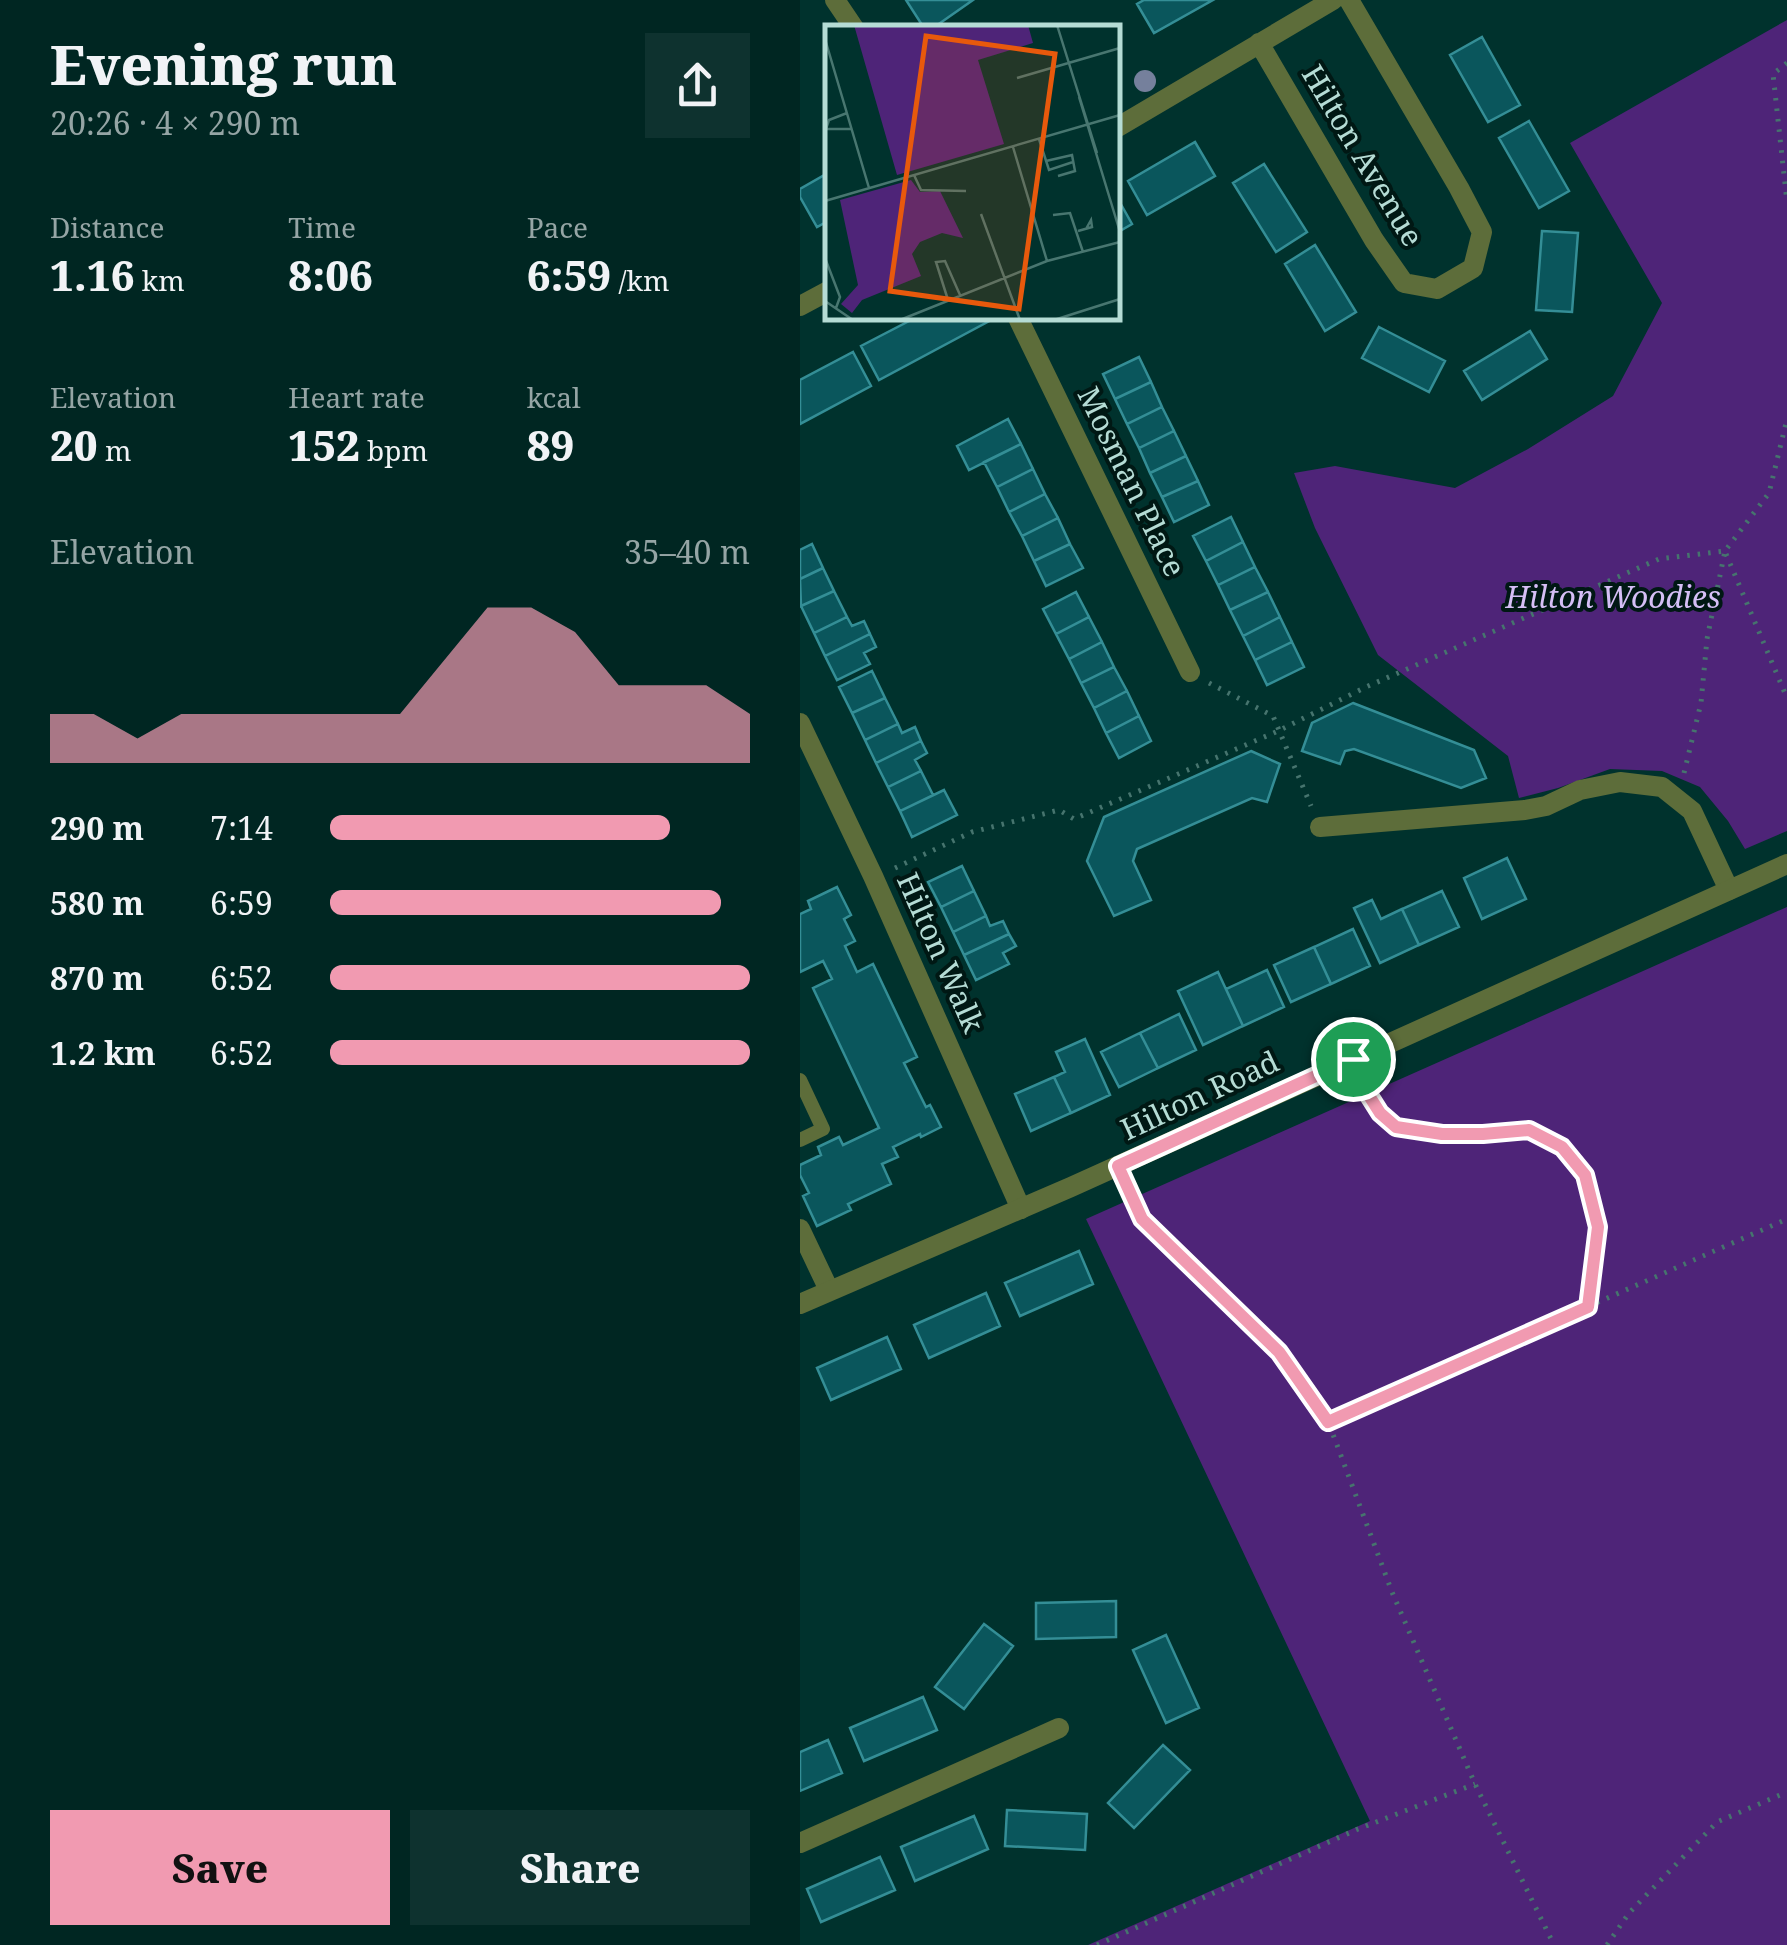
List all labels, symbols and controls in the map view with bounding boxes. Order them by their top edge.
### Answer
inset map [825,25,1120,320]
text: Evening run [50,26,397,101]
button: share [645,33,750,138]
street label: Hilton Avenue [1293,57,1434,254]
text: 20:26 · 4 × 290 m [50,101,300,144]
text: Distance [50,208,164,246]
text: Time [288,208,356,246]
text: Pace [527,208,588,246]
text: 1.16 [50,246,135,303]
text: 8:06 [288,246,373,303]
text: 6:59 [527,246,611,303]
text: km [135,261,185,299]
text: /km [611,261,669,299]
text: Elevation [50,378,176,416]
text: Heart rate [288,378,425,416]
text: kcal [527,378,581,416]
street label: Mosman Place [1069,380,1196,583]
text: 20 [50,416,98,473]
text: 152 [288,416,360,473]
text: 89 [527,416,574,473]
text: m [98,431,131,469]
text: bpm [360,431,428,469]
text: Elevation [50,530,194,573]
text: 35–40 m [624,530,750,573]
park label: Hilton Woodies [1504,576,1721,617]
text: 290 m [50,806,144,849]
text: 7:14 [210,806,273,849]
street label: Hilton Walk [888,866,995,1039]
text: 580 m [50,881,144,924]
text: 6:59 [210,881,273,924]
text: 870 m [50,956,144,999]
text: 6:52 [210,956,273,999]
pin [1311,1017,1396,1102]
text: 1.2 km [50,1031,156,1074]
text: 6:52 [210,1031,273,1074]
icon: arrive [1326,1032,1381,1087]
street label: Hilton Road [1114,1040,1285,1149]
button: Save [50,1810,390,1925]
button: Share [410,1810,750,1925]

